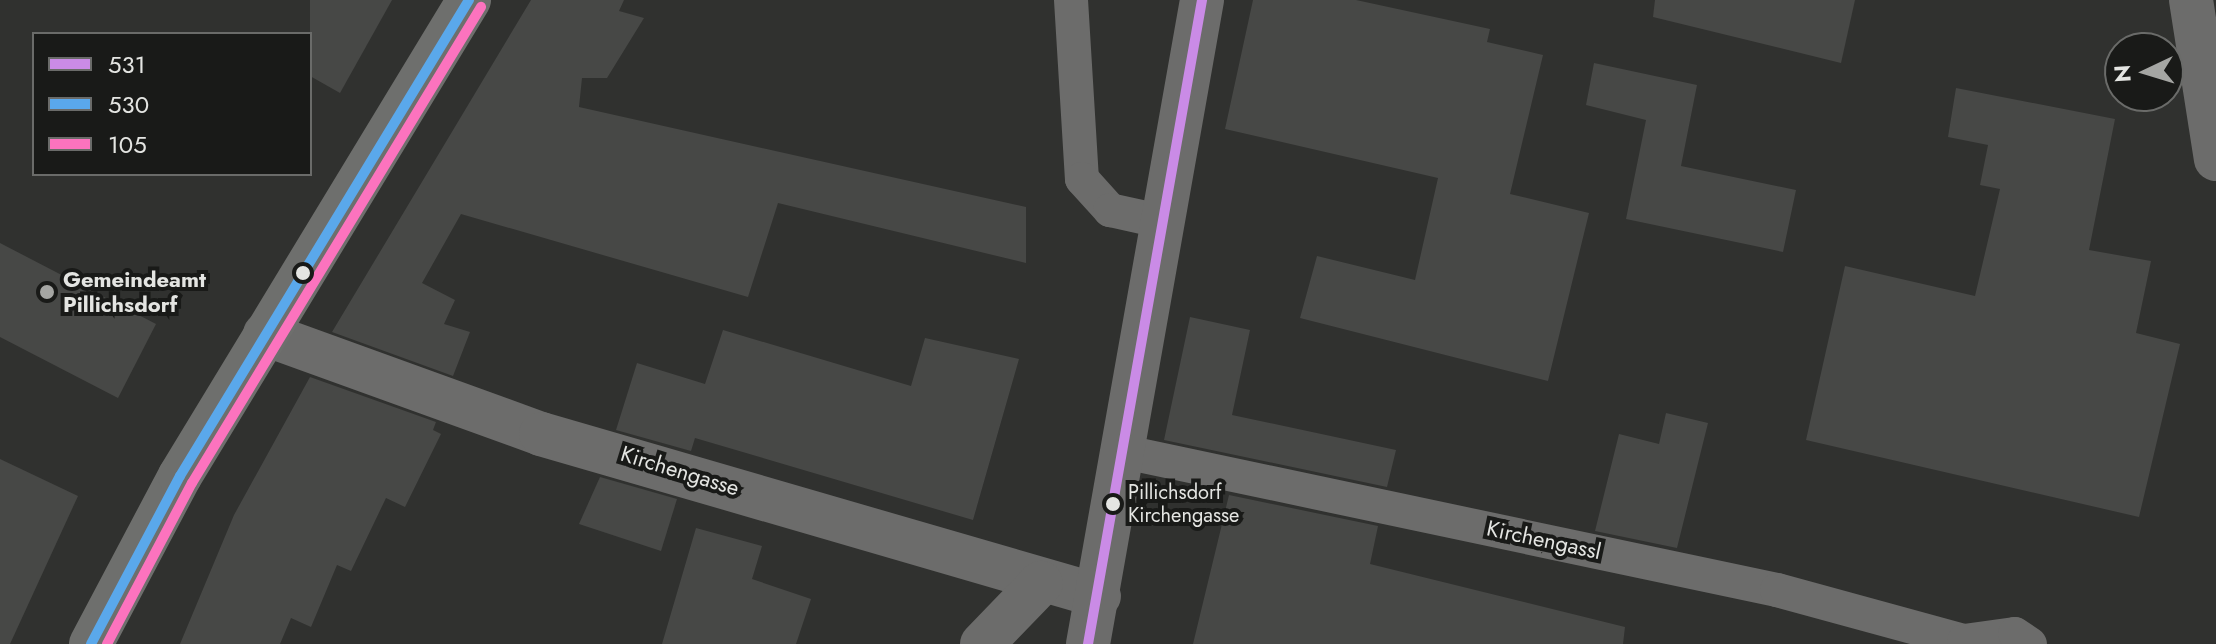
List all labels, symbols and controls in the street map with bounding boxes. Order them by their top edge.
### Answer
legend [32,32,312,176]
north arrow [2104,32,2184,112]
text: 531 [108,47,145,82]
text: N [2105,64,2139,83]
text: 530 [108,87,149,122]
text: 105 [108,127,147,162]
unlabelled marker [295,265,311,281]
place label: Gemeindeamt Pillichsdorf [63,266,206,318]
marker: Gemeindeamt Pillichsdorf [38,283,56,301]
street label: Kirchengasse [618,440,742,502]
place label: Pillichsdorf Kirchengasse [1128,480,1239,527]
marker: Pillichsdorf Kirchengasse [1105,496,1121,512]
street label: Kirchengassl [1484,515,1604,565]

